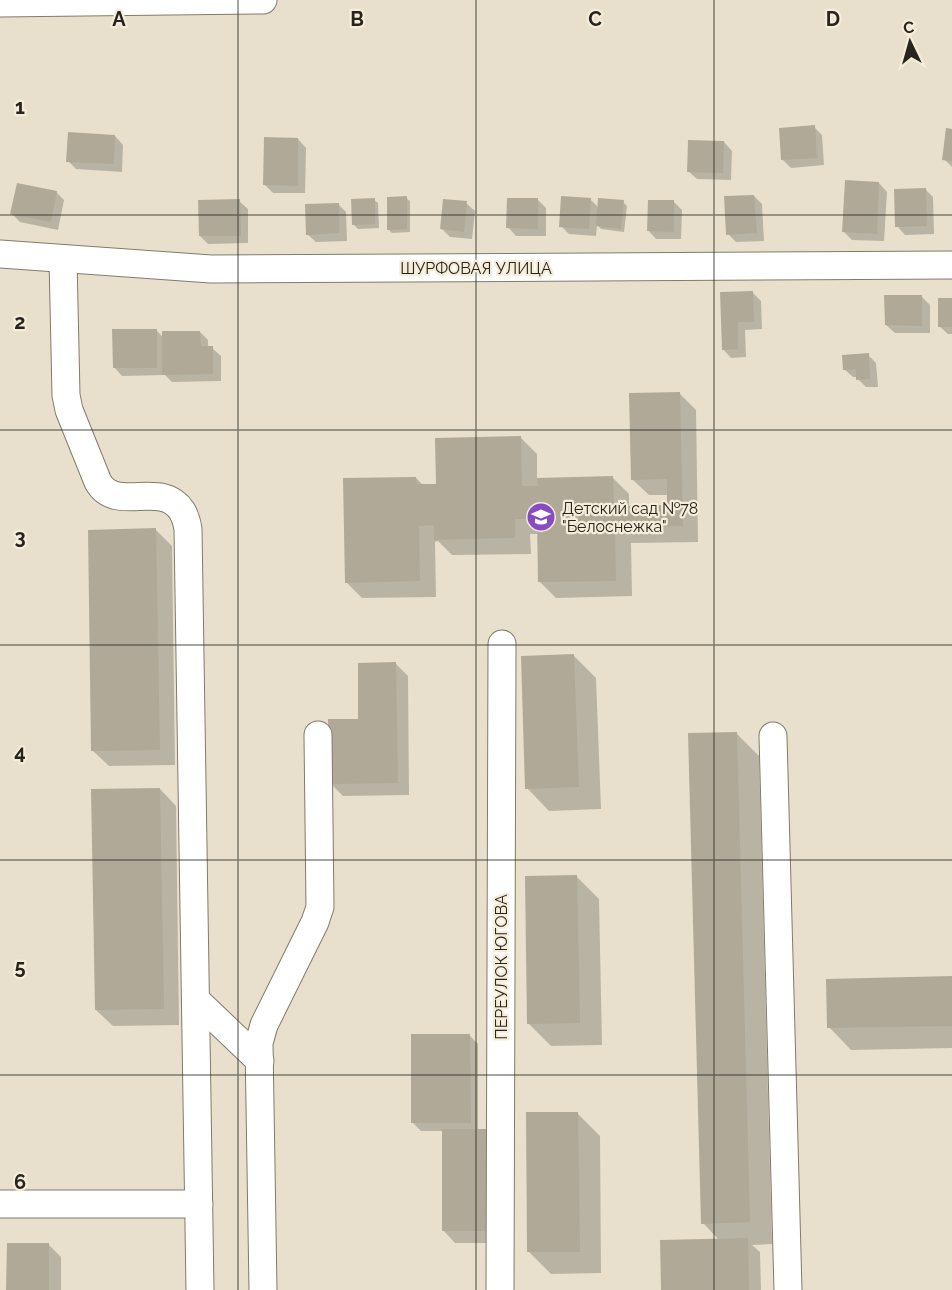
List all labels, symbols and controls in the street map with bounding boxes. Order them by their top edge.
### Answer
text: A [112,7,126,31]
text: B [350,7,364,31]
text: C [588,7,602,31]
text: D [826,7,840,31]
north arrow [880,12,940,72]
text: С [902,18,915,37]
text: 1 [15,95,25,119]
street label: ШУРФОВАЯ УЛИЦА [400,259,552,278]
text: 2 [14,310,26,334]
place label: Детский сад №78 "Белоснежка" [562,499,698,536]
school or university icon: Детский сад №78 "Белоснежка" [525,501,557,533]
text: 3 [14,525,26,549]
text: 4 [14,740,26,764]
street label: ПЕРЕУЛОК ЮГОВА [492,894,511,1040]
text: 5 [14,955,26,979]
text: 6 [14,1170,26,1194]

